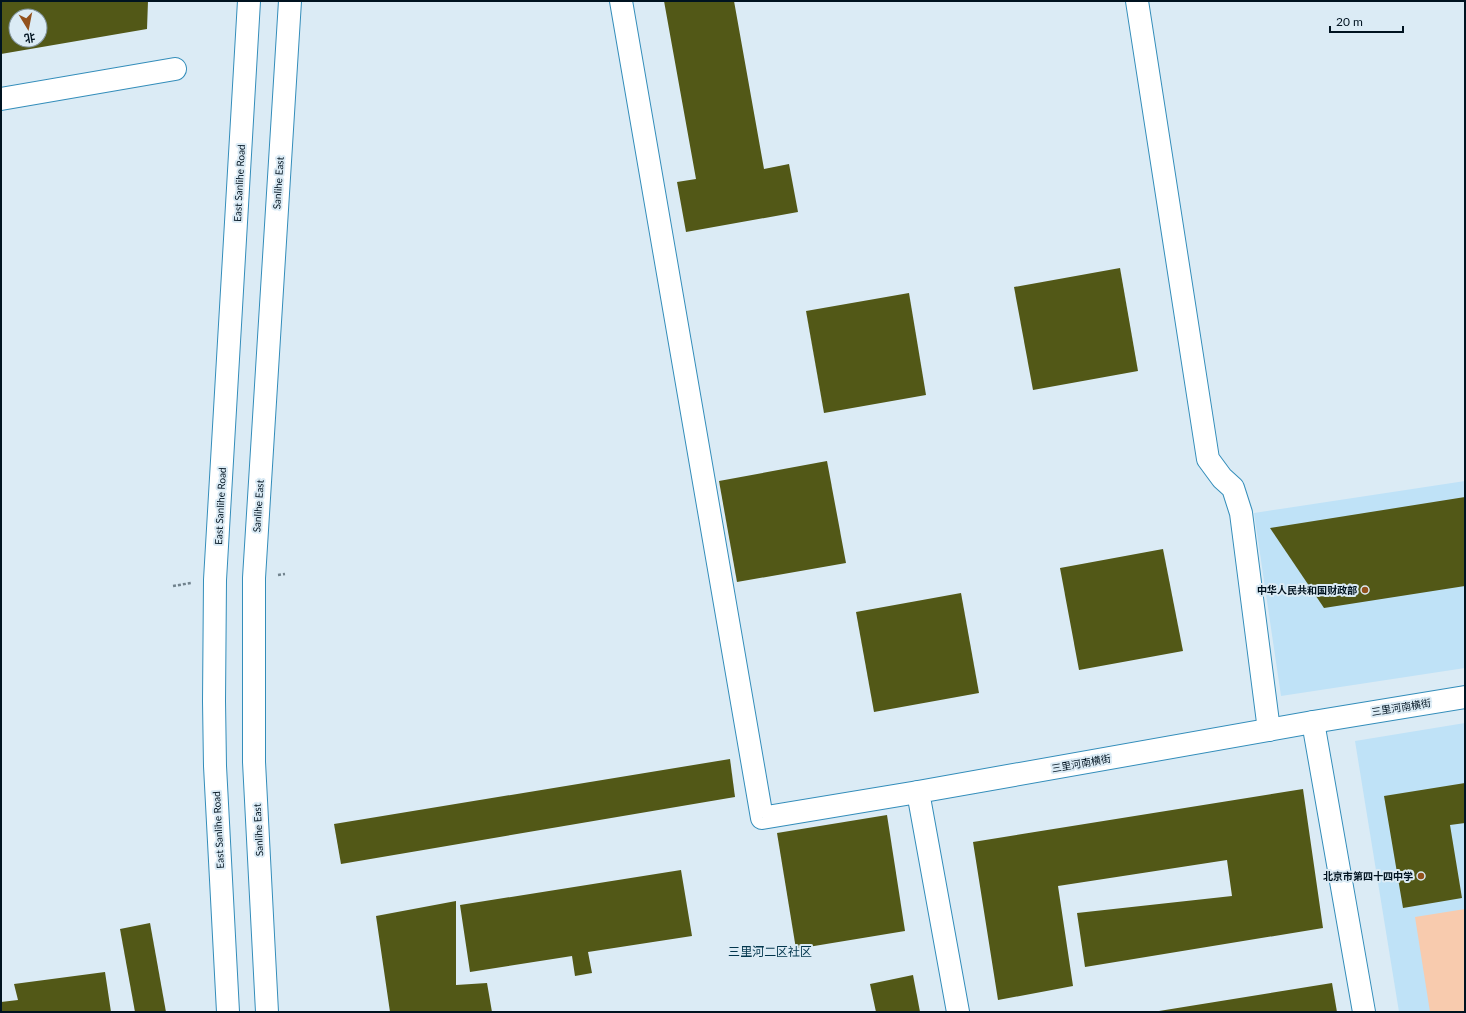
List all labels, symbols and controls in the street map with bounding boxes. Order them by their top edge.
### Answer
north arrow [8,8,48,48]
scale bar [1330,8,1403,34]
text: 20 m [1336,14,1363,29]
text: 北 [23,31,36,46]
street label: East Sanlihe Road [231,144,247,222]
street label: Sanlihe East [270,156,286,210]
street label: East Sanlihe Road [212,467,228,545]
street label: Sanlihe East [250,479,266,533]
place label: 中华人民共和国财政部 [1257,584,1357,596]
marker: 中华人民共和国财政部 [1360,585,1370,595]
street label: 三里河南横街 [1370,696,1432,718]
street label: 三里河南横街 [1050,752,1112,774]
street label: East Sanlihe Road [210,791,226,869]
street label: Sanlihe East [251,803,265,857]
place label: 北京市第四十四中学 [1323,870,1413,882]
marker: 北京市第四十四中学 [1416,871,1426,881]
district label: 三里河二区社区 [728,944,812,959]

